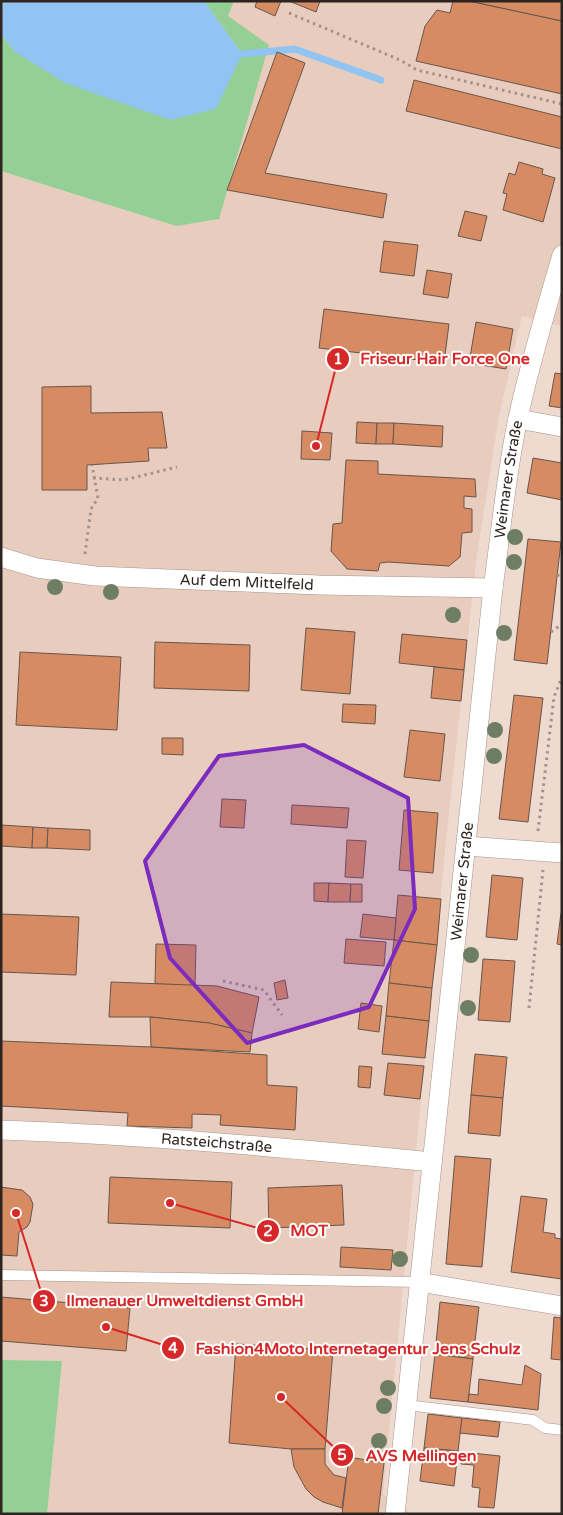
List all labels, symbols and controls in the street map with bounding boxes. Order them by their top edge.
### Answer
callout: Friseur Hair Force One [326,343,540,374]
text: Friseur Hair Force One [360,349,530,369]
text: 1 [333,350,343,368]
street label: Weimarer Straße [491,419,526,539]
street label: Auf dem Mittelfeld [179,570,314,594]
street label: Weimarer Straße [447,821,477,942]
street label: Ratsteichstraße [160,1130,273,1156]
callout: MOT [255,1215,338,1246]
text: MOT [290,1221,328,1241]
text: 2 [263,1222,273,1240]
callout: Ilmenauer Umweltdienst GmbH [31,1285,314,1316]
text: Ilmenauer Umweltdienst GmbH [66,1291,304,1311]
text: 3 [39,1292,49,1310]
callout: Fashion4Moto Internetagentur Jens Schulz [160,1332,530,1363]
text: 4 [168,1339,178,1357]
text: Fashion4Moto Internetagentur Jens Schulz [196,1339,521,1359]
callout: AVS Mellingen [330,1440,486,1471]
text: 5 [337,1446,347,1464]
text: AVS Mellingen [365,1446,477,1466]

